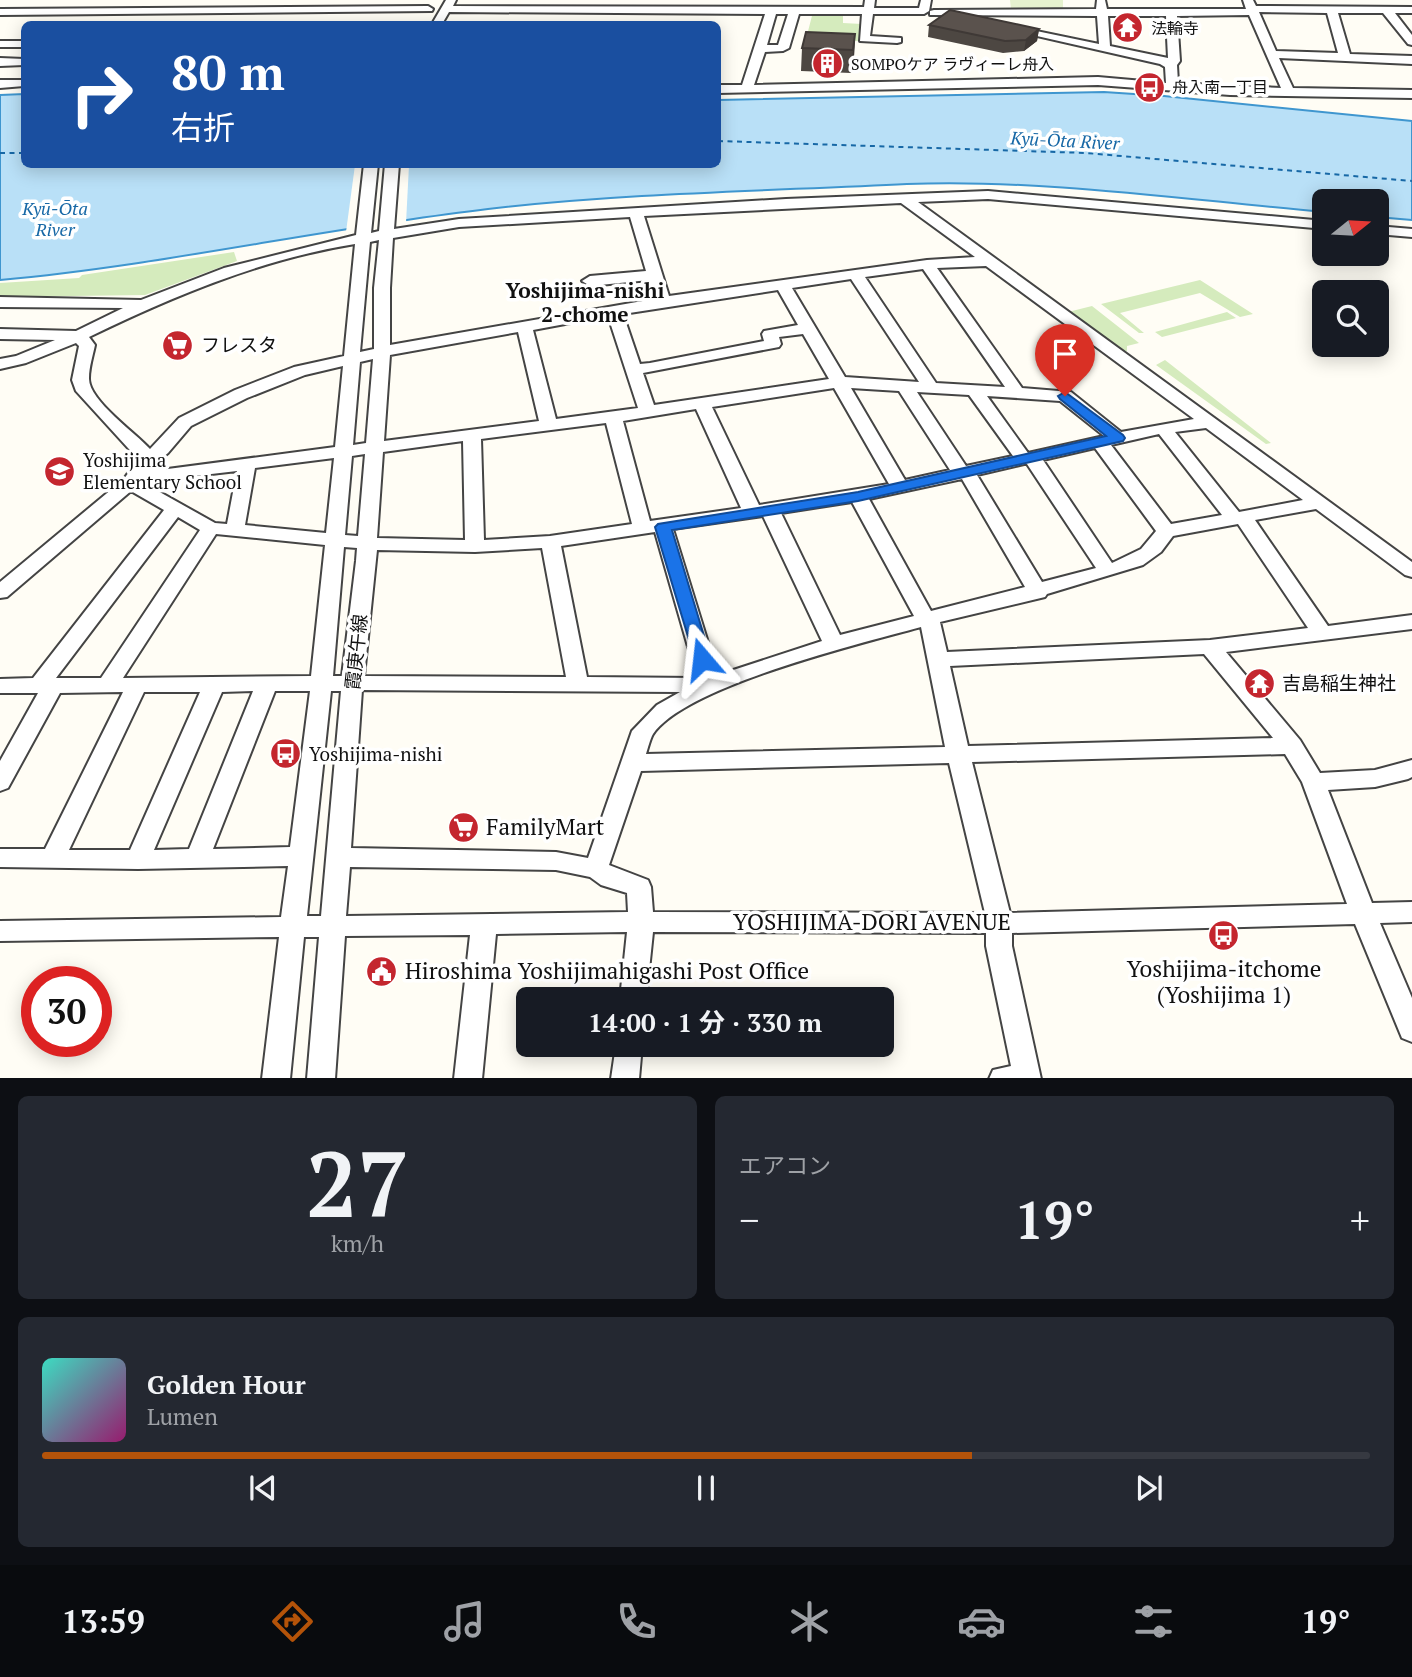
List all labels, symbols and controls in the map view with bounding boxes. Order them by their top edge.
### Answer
temple icon: 法輪寺 [1111,11,1145,45]
place label: 法輪寺 [1151,17,1199,39]
text: 80 m [171,39,285,104]
building icon: SOMPOケア ラヴィーレ舟入 [811,47,845,81]
icon: right [56,49,147,140]
place label: SOMPOケア ラヴィーレ舟入 [851,53,1054,75]
bus stop icon: 舟入南一丁目 [1132,70,1166,104]
place label: 舟入南一丁目 [1172,76,1268,98]
text: 右折 [171,106,235,148]
water label: Kyū-Ōta River [1009,125,1121,155]
north arrow [1312,189,1390,266]
map controls [1312,189,1389,357]
water label: Kyū-Ōta River [21,196,88,241]
district label: Yoshijima-nishi 2-chome [506,276,664,328]
button: search [1312,280,1389,357]
pin [1035,324,1095,396]
supermarket icon: フレスタ [161,328,195,362]
place label: フレスタ [201,332,277,357]
icon: arrive [1046,335,1084,373]
place label: Yoshijima Elementary School [83,447,242,494]
school or university icon: Yoshijima Elementary School [43,454,77,488]
street label: 霞庚午線 [339,613,372,691]
position arrow [665,622,739,696]
temple icon: 吉島稲生神社 [1242,666,1276,700]
place label: 吉島稲生神社 [1282,670,1396,695]
bus stop icon: Yoshijima-nishi [269,737,303,771]
place label: Yoshijima-nishi [309,741,442,766]
supermarket icon: FamilyMart [446,810,480,844]
place label: FamilyMart [486,811,605,842]
street label: YOSHIJIMA-DORI AVENUE [733,906,1011,937]
bus stop icon: Yoshijima-itchome (Yoshijima 1) [1207,918,1241,952]
place label: Yoshijima-itchome (Yoshijima 1) [1127,953,1321,1010]
public building icon: Hiroshima Yoshijimahigashi Post Office [365,954,399,988]
place label: Hiroshima Yoshijimahigashi Post Office [405,955,809,986]
speed limit sign: 30 [21,966,112,1057]
text: 14:00 · 1 分 · 330 m [588,1005,822,1039]
text: 27 [306,1122,409,1243]
text: エアコン [739,1150,831,1181]
text: 19° [1014,1185,1095,1254]
text: − [739,1195,759,1245]
text: + [1350,1195,1370,1245]
text: km/h [331,1228,384,1259]
text: Golden Hour [147,1367,306,1401]
text: Lumen [147,1401,218,1432]
icon: previous [244,1469,282,1507]
icon: pause [687,1469,725,1507]
icon: next [1130,1469,1168,1507]
icon: directions [268,1597,317,1646]
icon: music [440,1597,489,1646]
icon: phone [612,1597,661,1646]
icon: climate [785,1597,834,1646]
icon: car [957,1597,1006,1646]
icon: filters [1129,1597,1178,1646]
text: 13:59 [62,1600,145,1642]
text: 19° [1301,1600,1350,1642]

